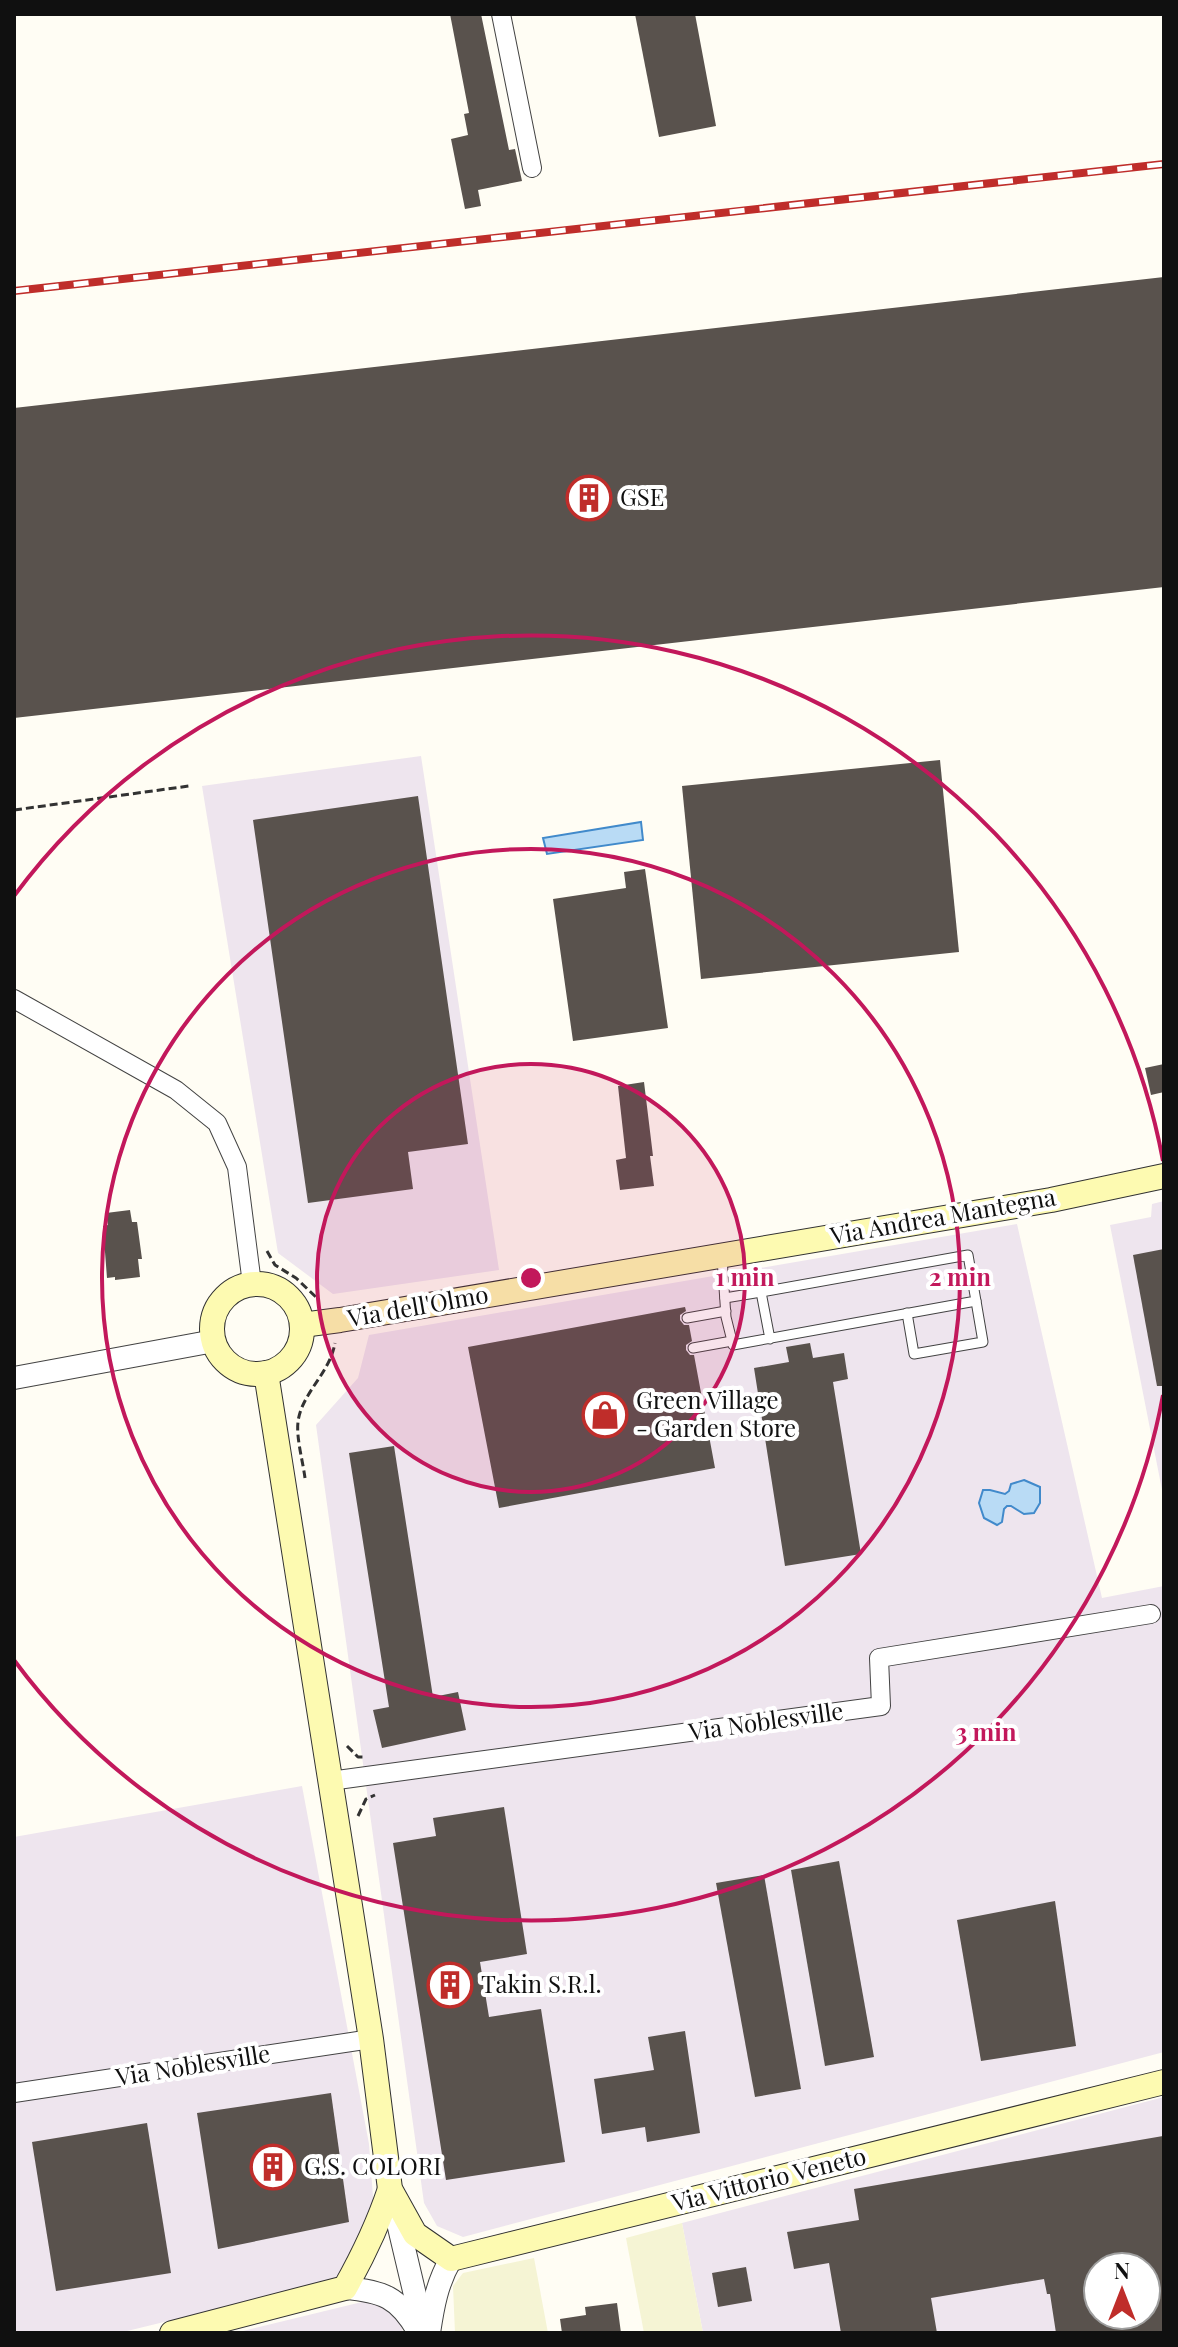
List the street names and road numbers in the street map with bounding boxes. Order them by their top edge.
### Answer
street label: Via Andrea Mantegna [826,1179,1058,1251]
street label: Via dell'Olmo [344,1277,491,1333]
street label: Via Noblesville [685,1693,845,1747]
street label: Via Noblesville [112,2036,272,2092]
street label: Via Vittorio Veneto [667,2138,869,2218]

